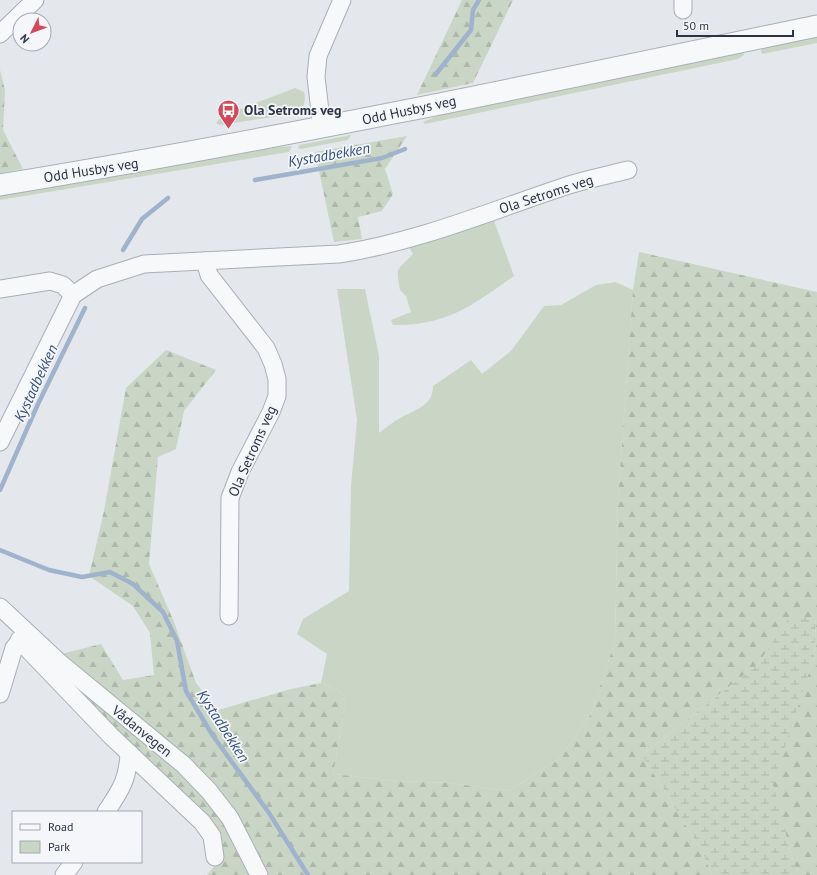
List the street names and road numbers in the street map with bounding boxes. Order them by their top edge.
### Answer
street label: Odd Husbys veg [360,91,458,129]
street label: Odd Husbys veg [42,154,140,186]
street label: Ola Setroms veg [497,170,595,218]
street label: Ola Setroms veg [224,403,280,499]
street label: Vådanvegen [107,701,176,761]

